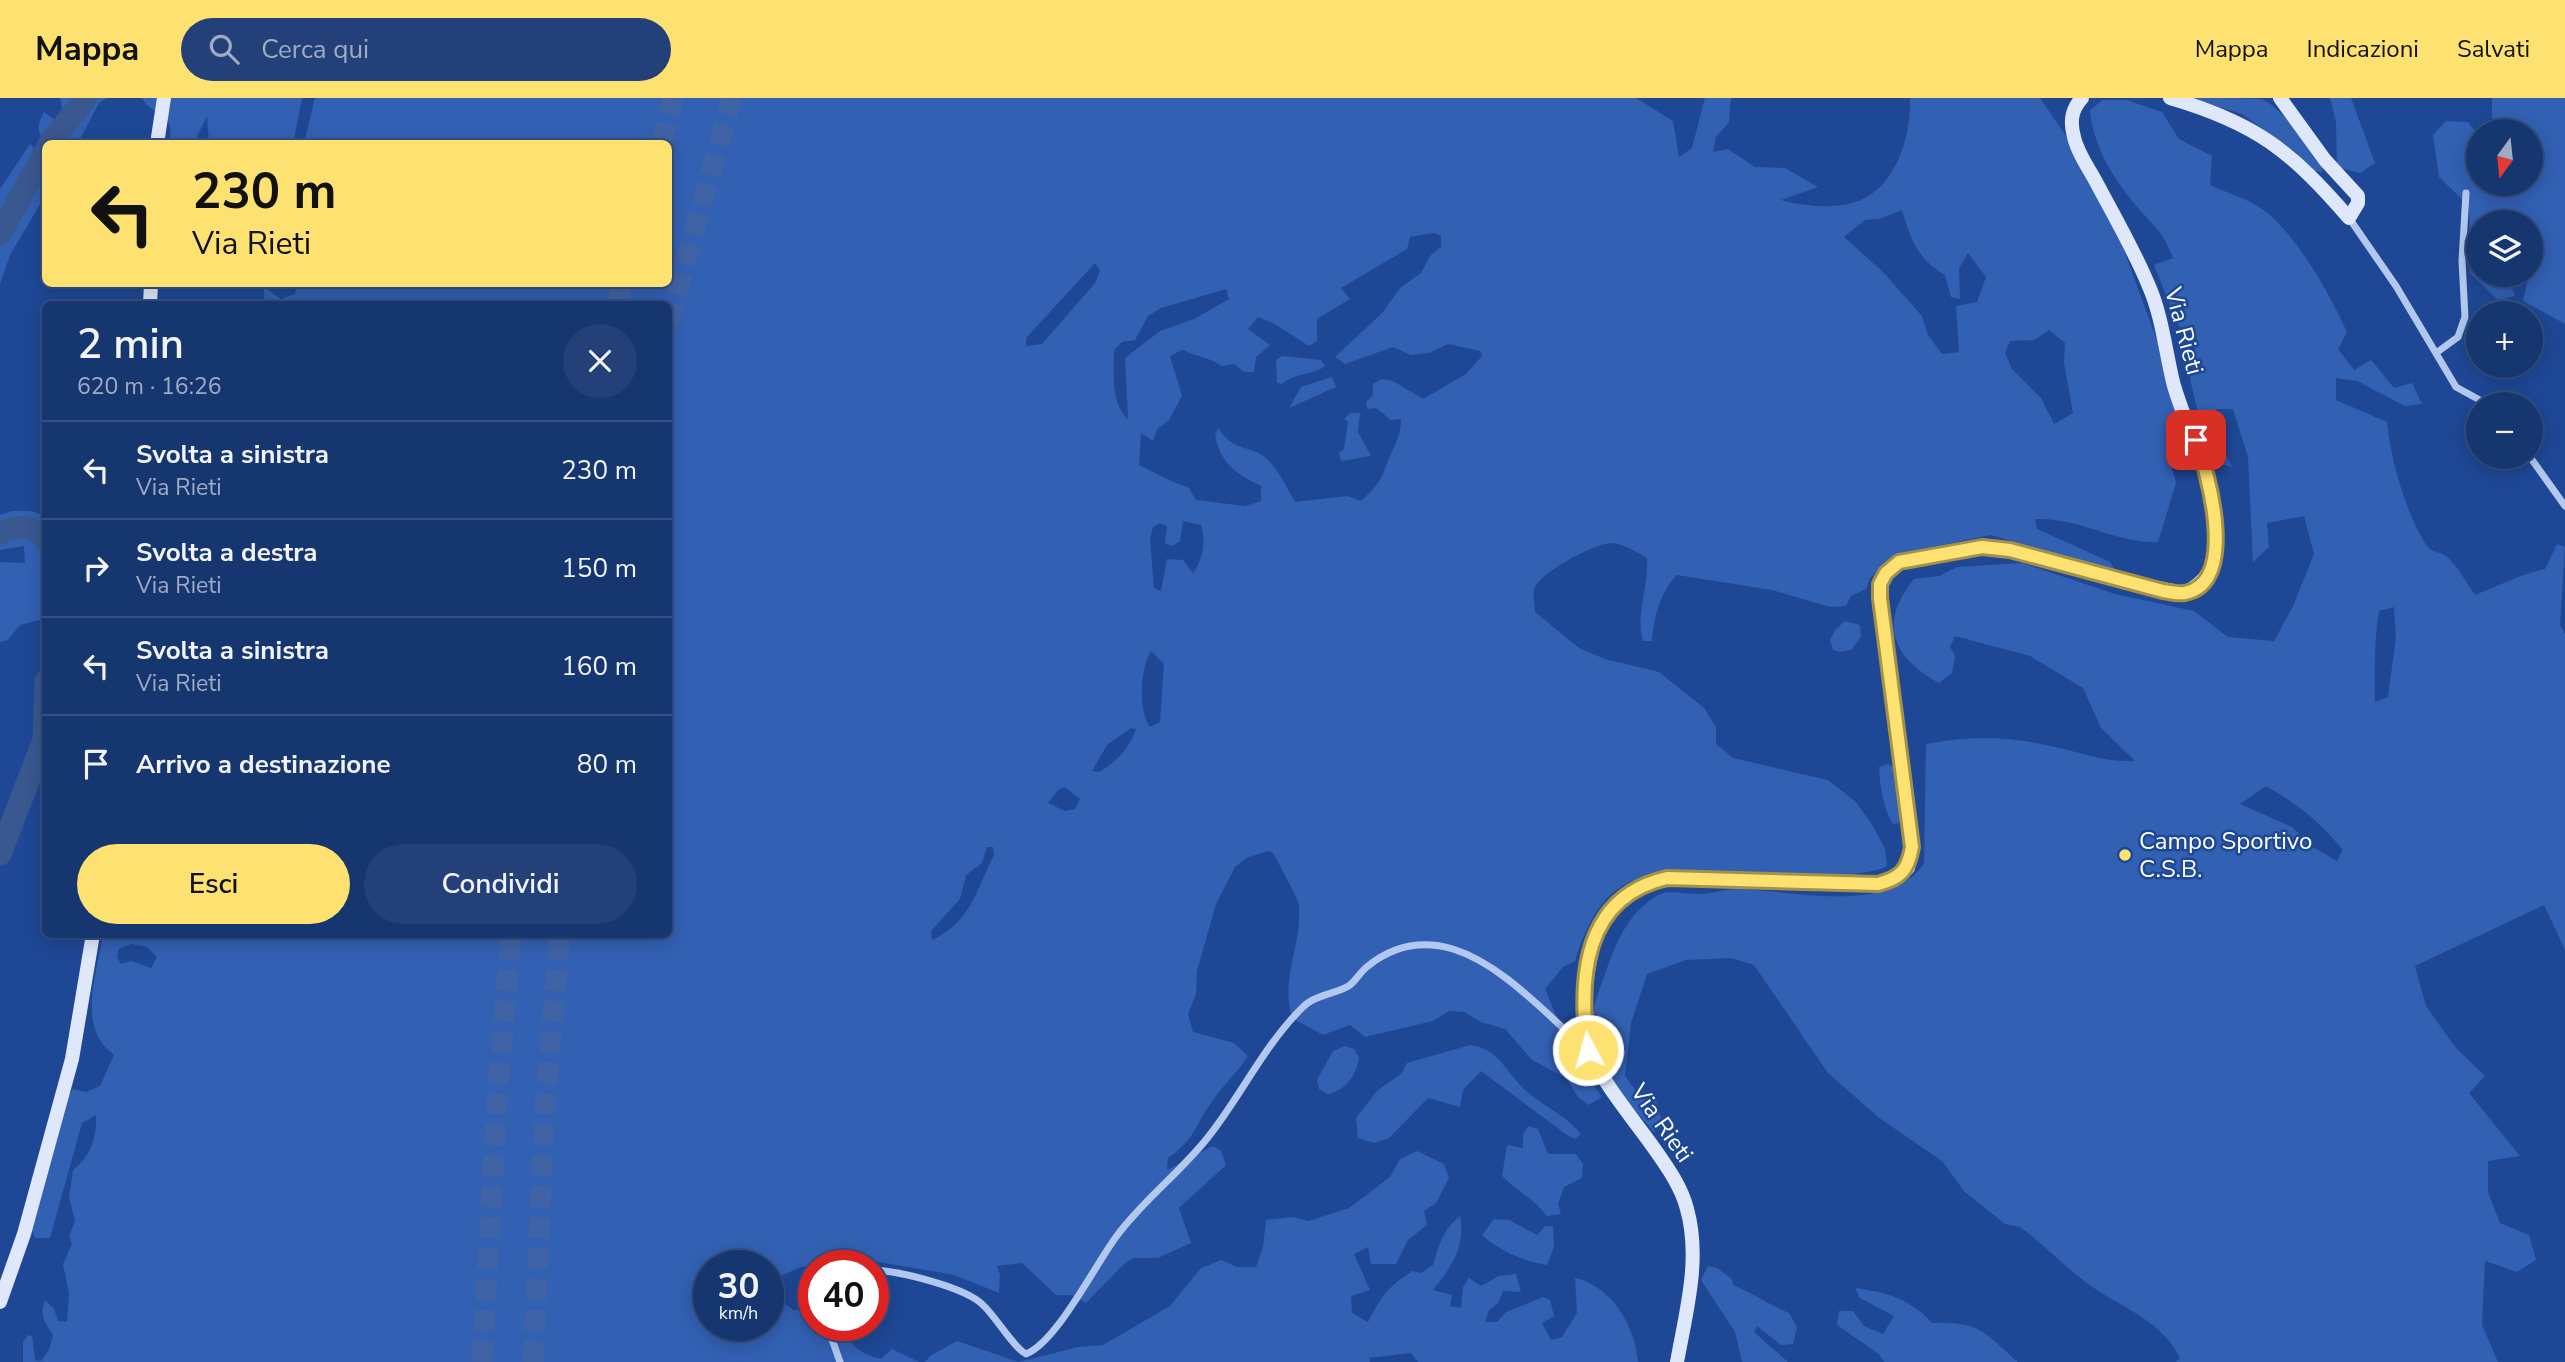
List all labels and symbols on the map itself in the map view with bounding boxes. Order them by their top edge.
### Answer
north arrow [2466,119,2543,196]
street label: Via Rieti [2157,283,2211,378]
pin [2166,410,2226,470]
place label: Campo Sportivo C.S.B. [2139,825,2312,885]
marker: Campo Sportivo C.S.B. [2117,847,2133,863]
position arrow [1551,1013,1625,1087]
street label: Via Rieti [1623,1076,1701,1169]
speed limit sign: 40 [798,1250,889,1341]

